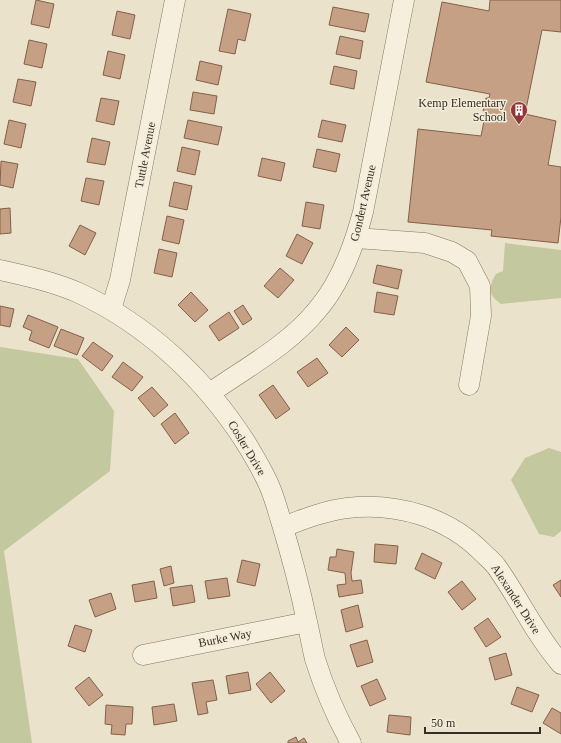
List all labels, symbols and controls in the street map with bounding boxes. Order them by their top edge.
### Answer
place label: Kemp Elementary School [418,96,507,124]
building icon: Kemp Elementary School [509,100,529,125]
street label: Tuttle Avenue [132,121,158,189]
street label: Gondert Avenue [347,163,379,243]
street label: Cosler Drive [225,418,269,478]
street label: Alexander Drive [488,562,544,636]
street label: Burke Way [197,626,253,650]
scale bar [425,709,540,735]
text: 50 m [431,716,456,730]

